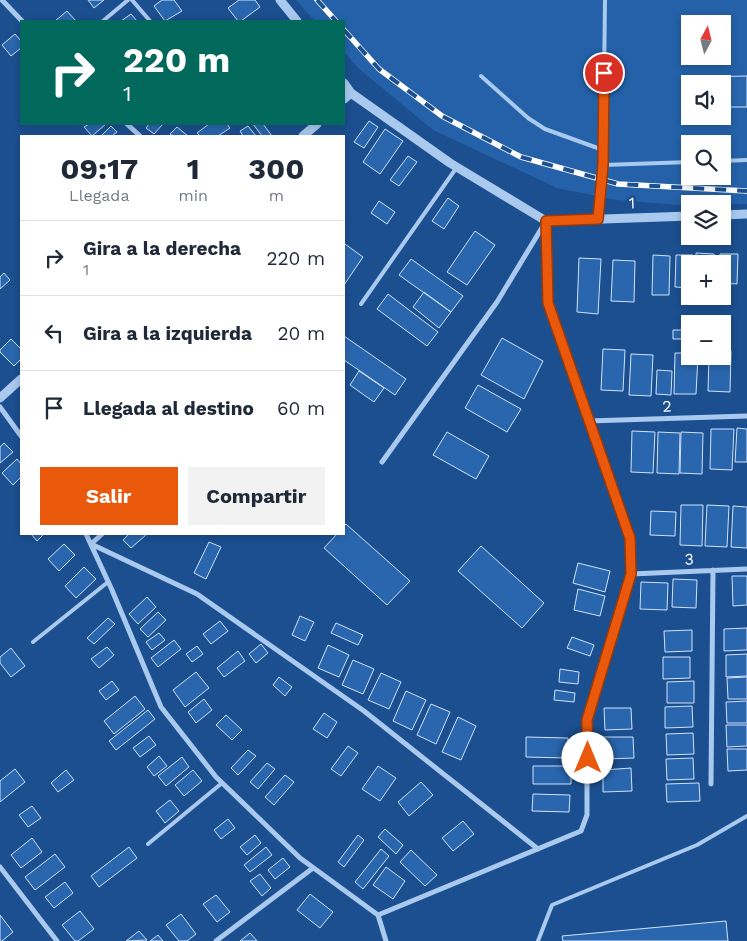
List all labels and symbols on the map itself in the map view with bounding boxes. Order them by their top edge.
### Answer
north arrow [681,15,731,65]
pin [583,52,625,94]
street label: 1 [629,193,635,213]
street label: 2 [662,396,672,416]
street label: 3 [684,549,694,569]
position arrow [561,731,613,783]

